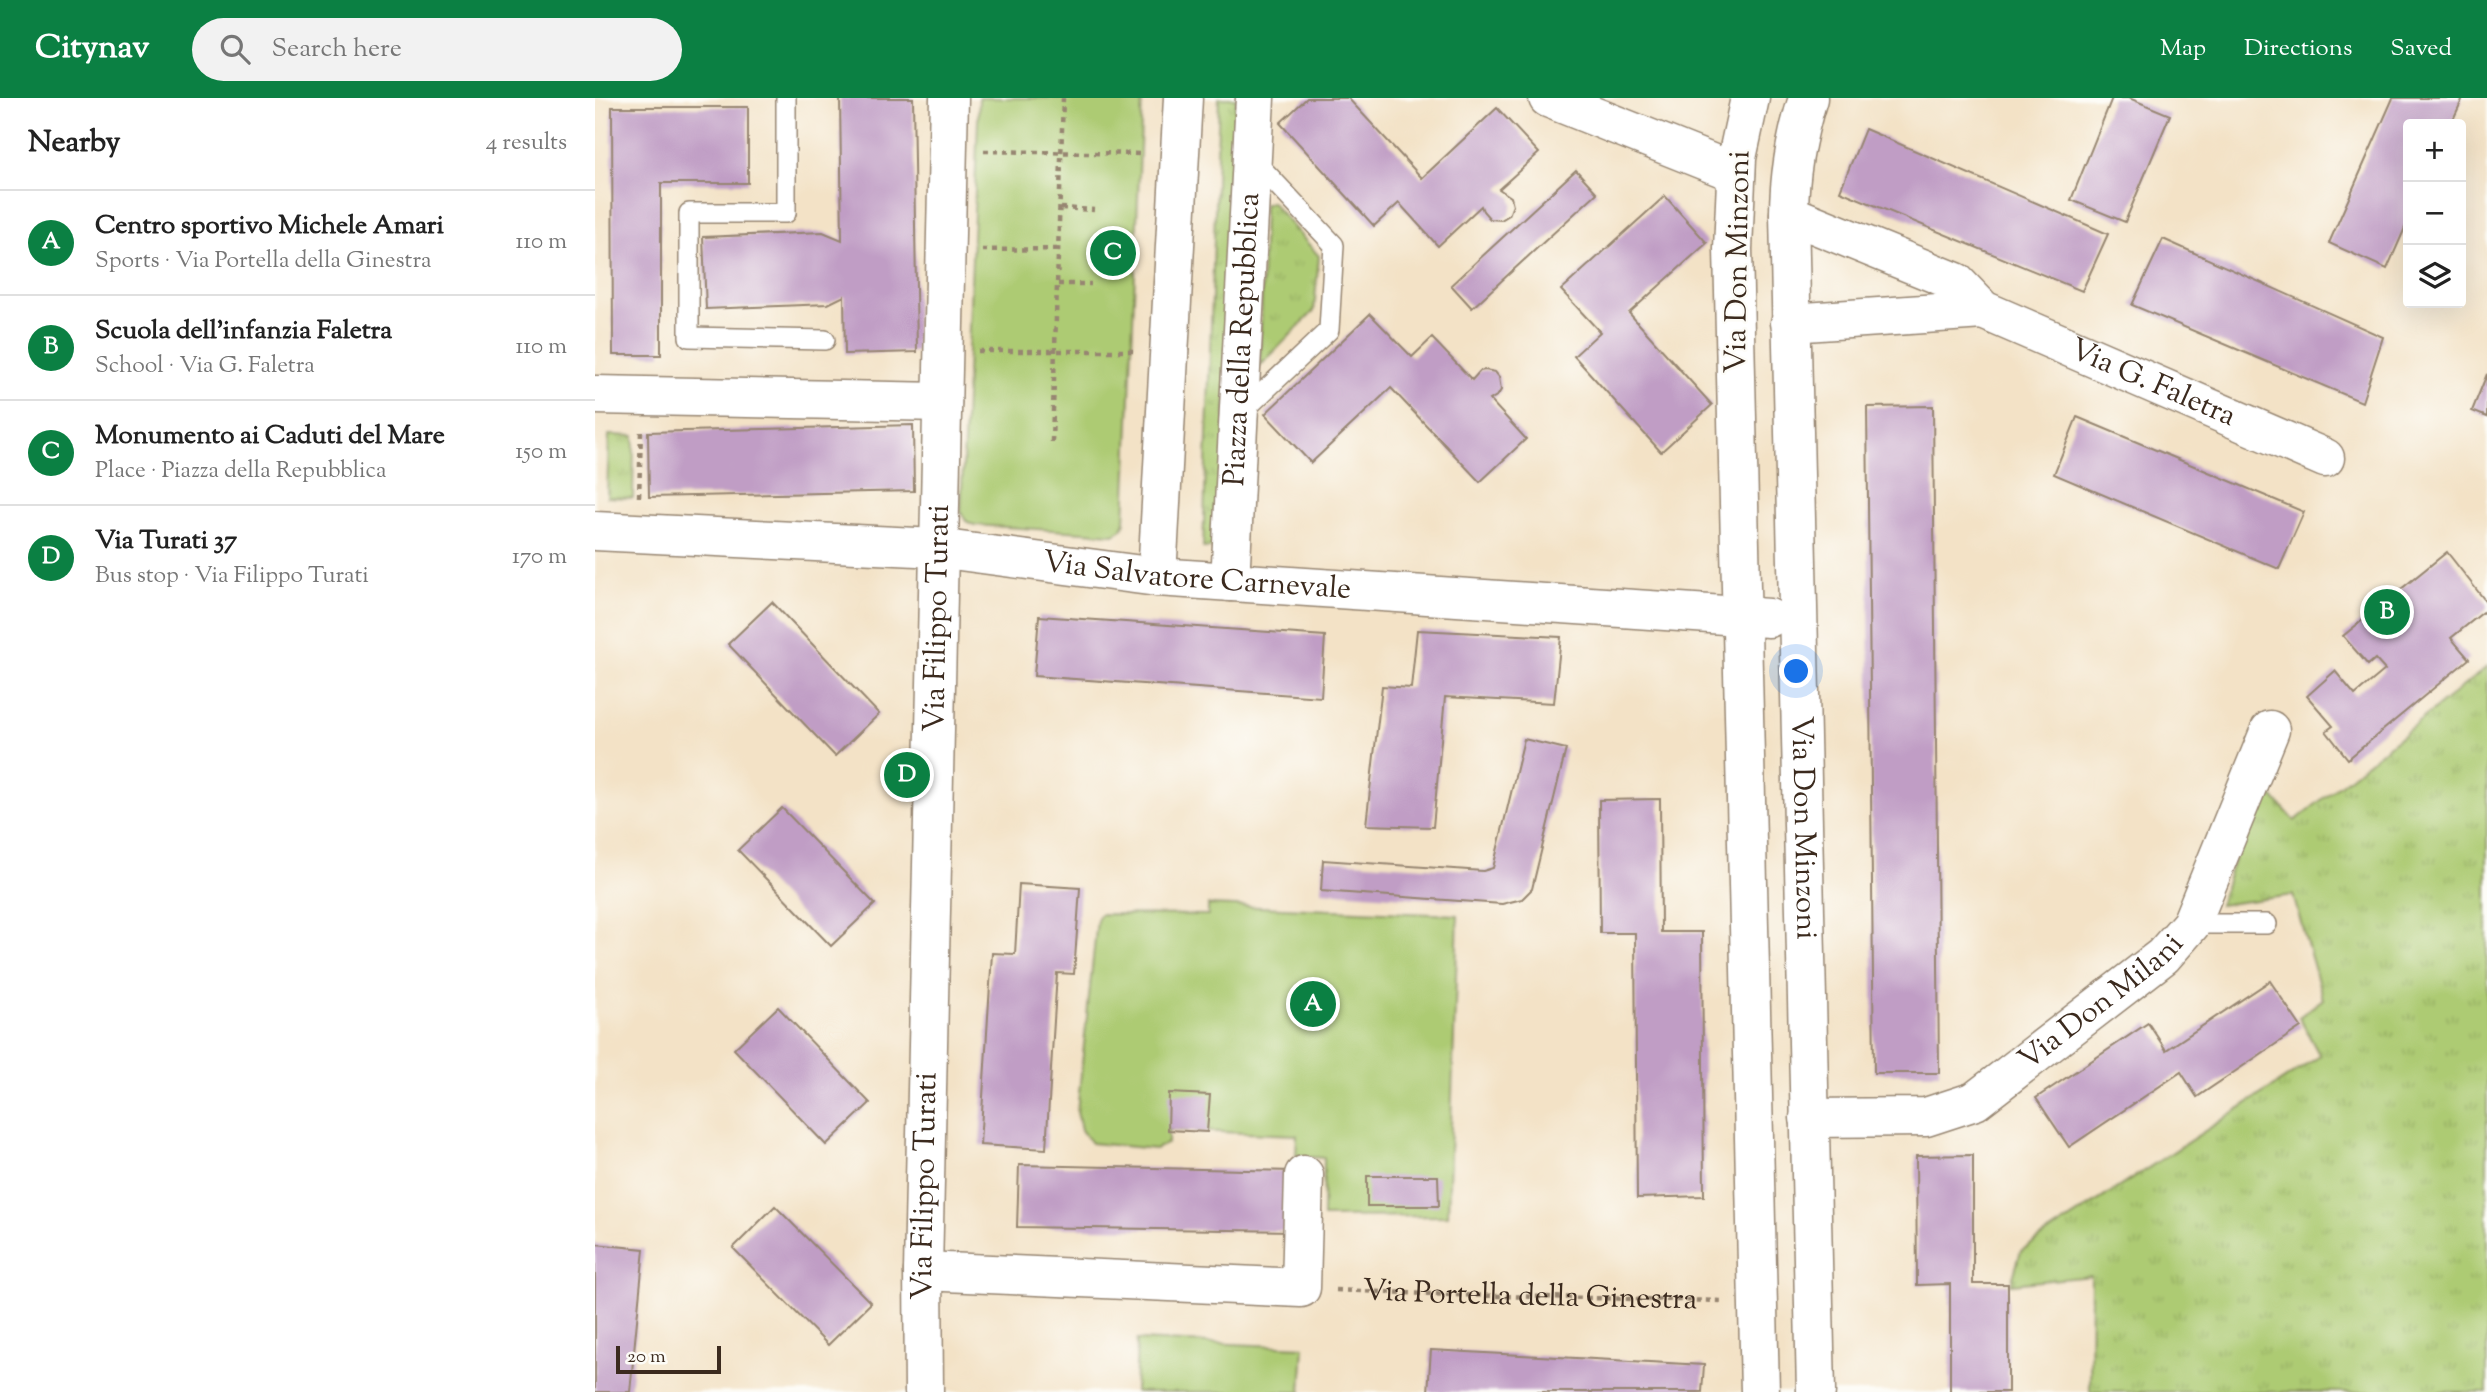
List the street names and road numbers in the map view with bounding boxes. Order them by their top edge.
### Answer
street label: Via Don Minzoni [1716,150,1762,374]
street label: Piazza della Repubblica [1213,191,1272,487]
street label: Via G. Faletra [2063,329,2243,438]
street label: Via Filippo Turati [913,504,961,733]
street label: Via Salvatore Carnevale [1040,541,1352,611]
street label: Via Don Minzoni [1779,716,1827,940]
street label: Via Don Milani [2010,924,2194,1081]
street label: Via Filippo Turati [901,1072,949,1300]
street label: Via Portella della Ginestra [1362,1270,1698,1322]

